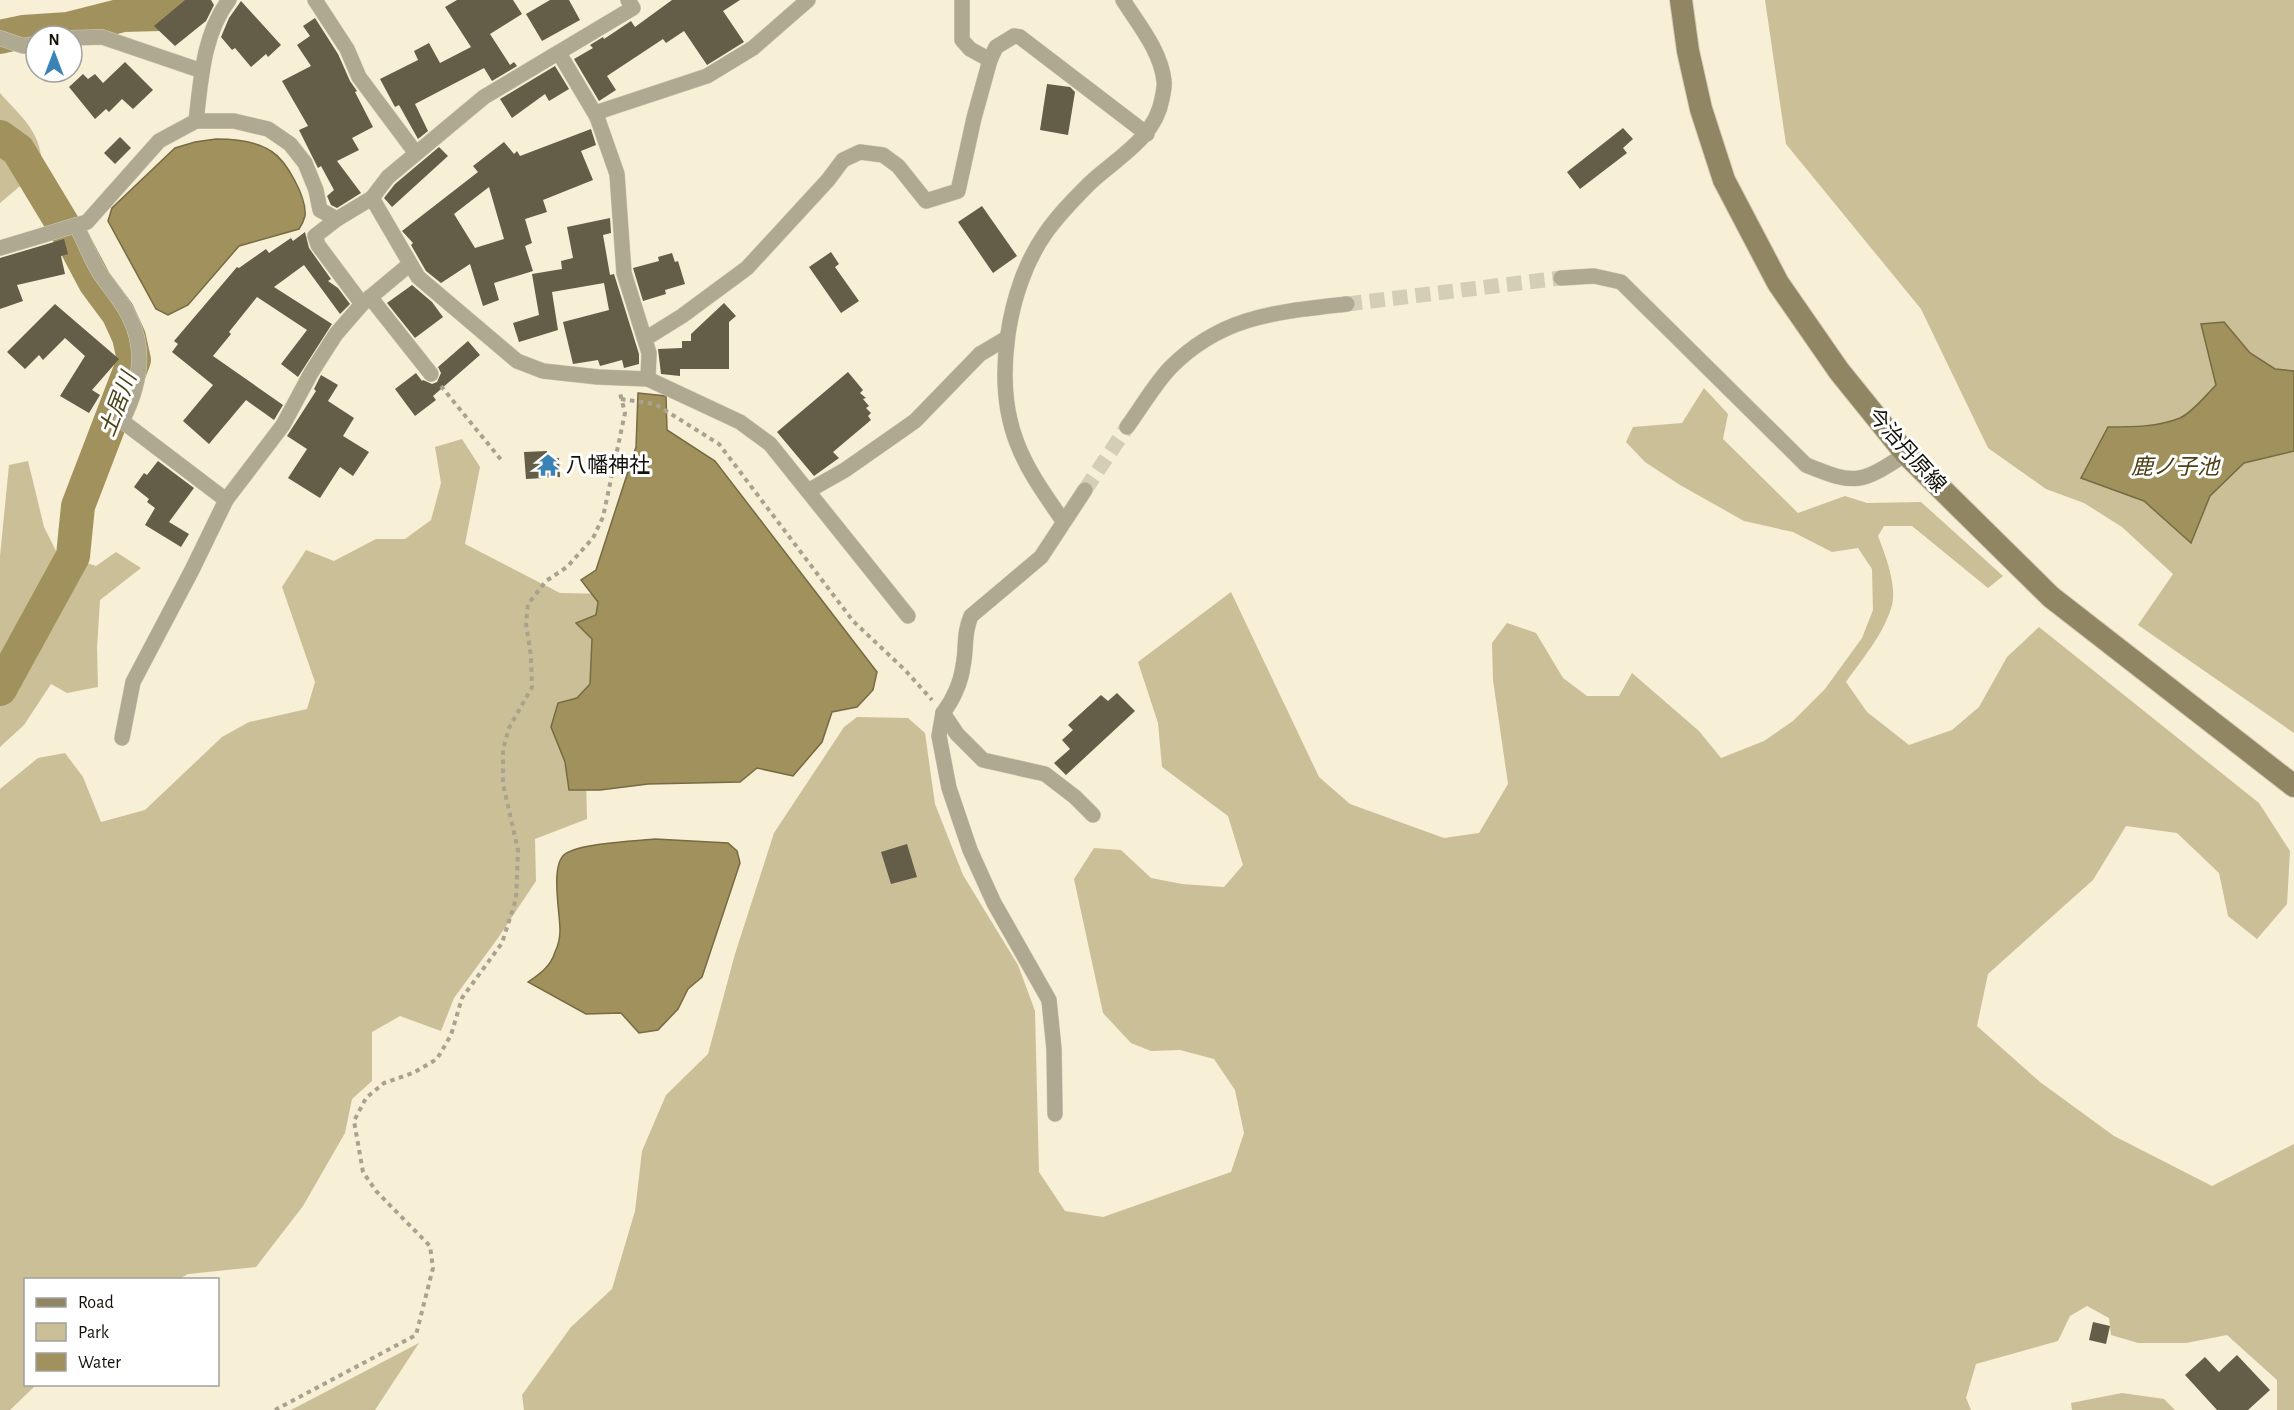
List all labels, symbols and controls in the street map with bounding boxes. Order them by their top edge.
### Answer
north arrow [24,24,84,84]
text: N [48,32,60,48]
water label: 土居川 [95,367,141,439]
street label: 今治丹原線 [1864,404,1950,496]
temple icon: 八幡神社 [535,452,561,478]
place label: 八幡神社 [566,454,650,476]
water label: 鹿ノ子池 [2131,455,2221,478]
legend [24,1278,219,1386]
text: Road [78,1294,114,1312]
text: Park [78,1324,110,1342]
text: Water [78,1354,121,1372]

